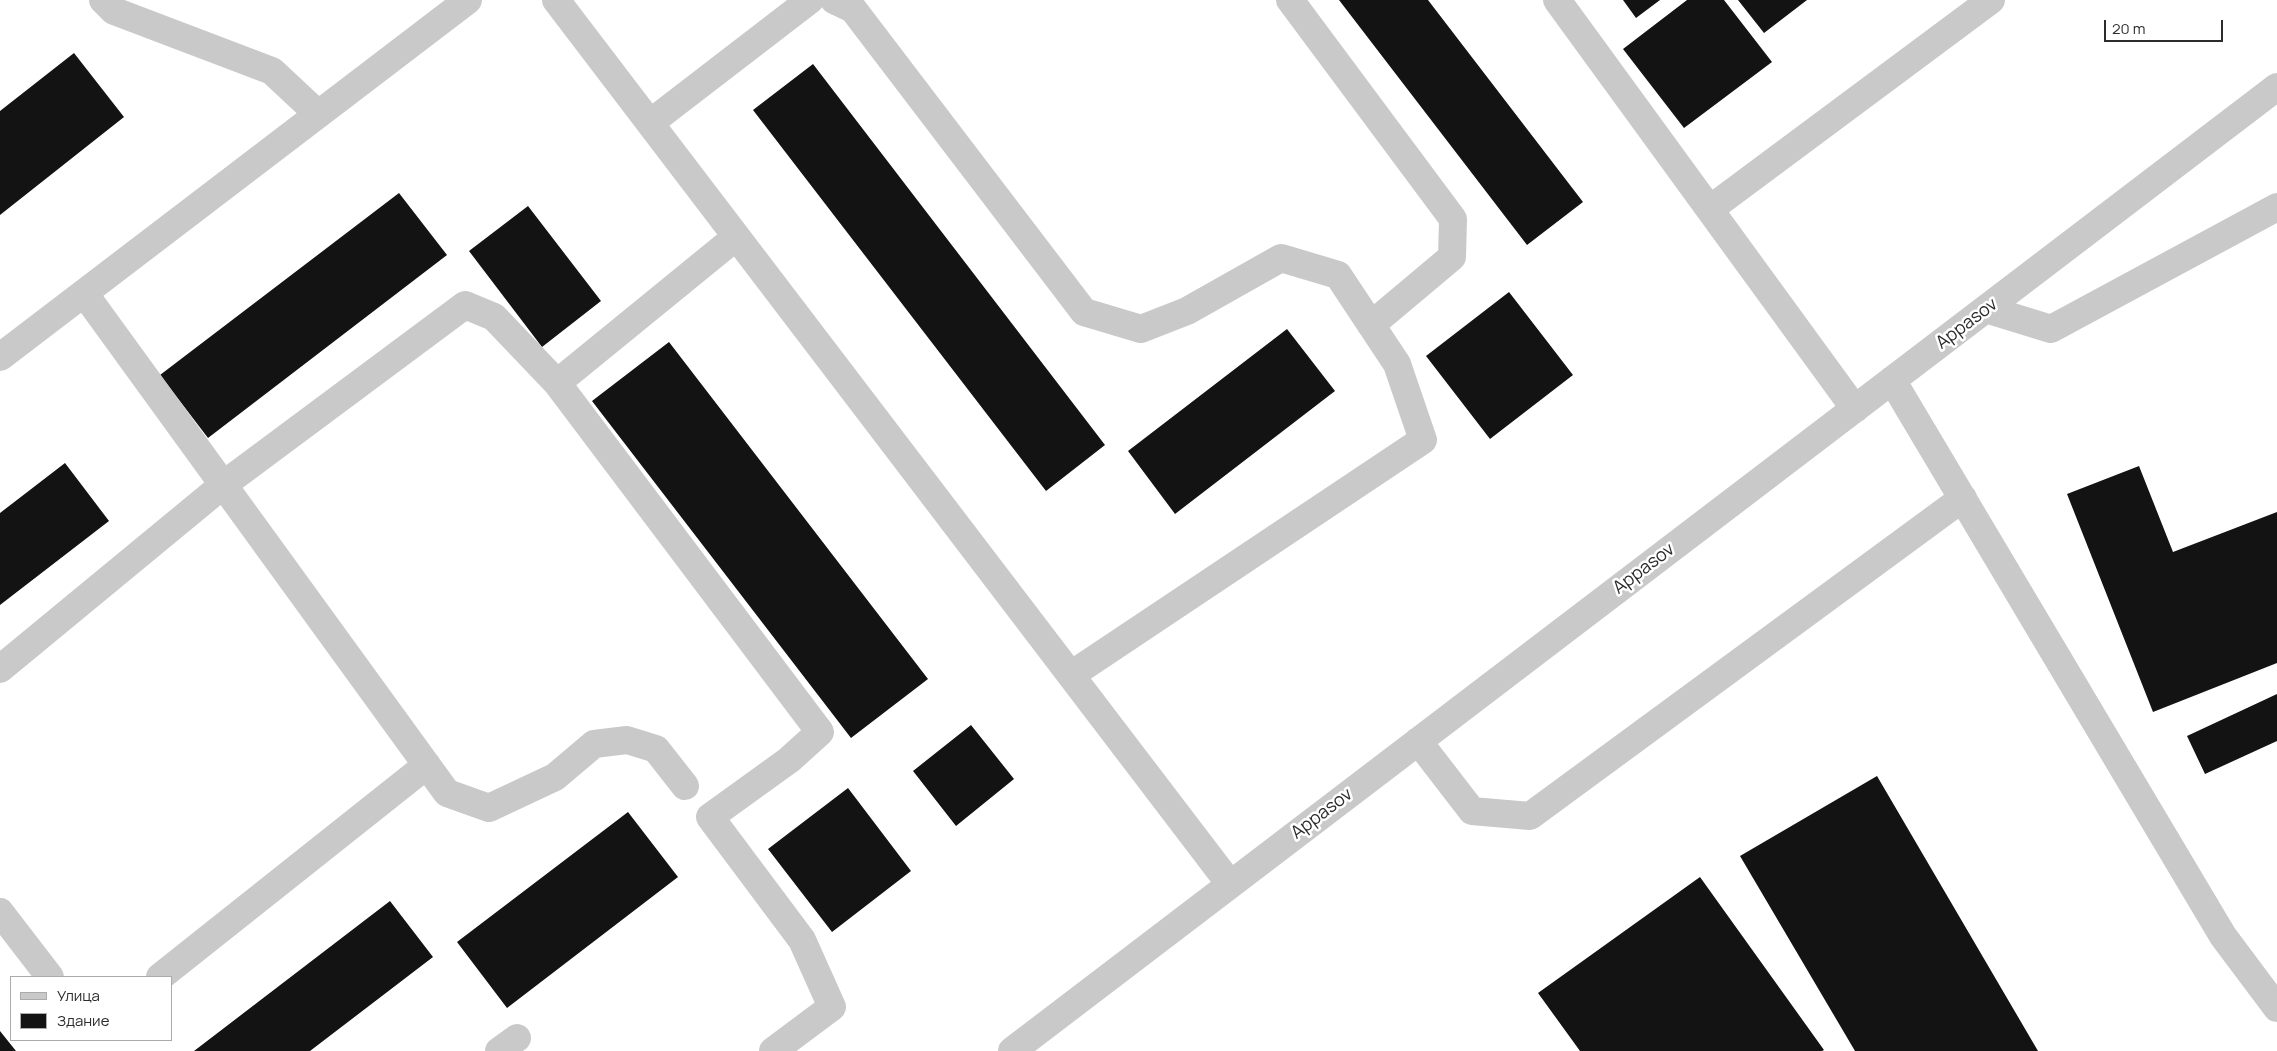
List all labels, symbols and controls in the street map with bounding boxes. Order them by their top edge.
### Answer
scale bar [2107,10,2226,42]
text: 20 m [2112,18,2145,39]
street label: Appasov [1932,294,2002,354]
street label: Appasov [1609,539,1679,599]
street label: Appasov [1287,784,1357,844]
legend [10,976,172,1041]
text: Улица [57,985,100,1006]
text: Здание [57,1010,109,1031]

